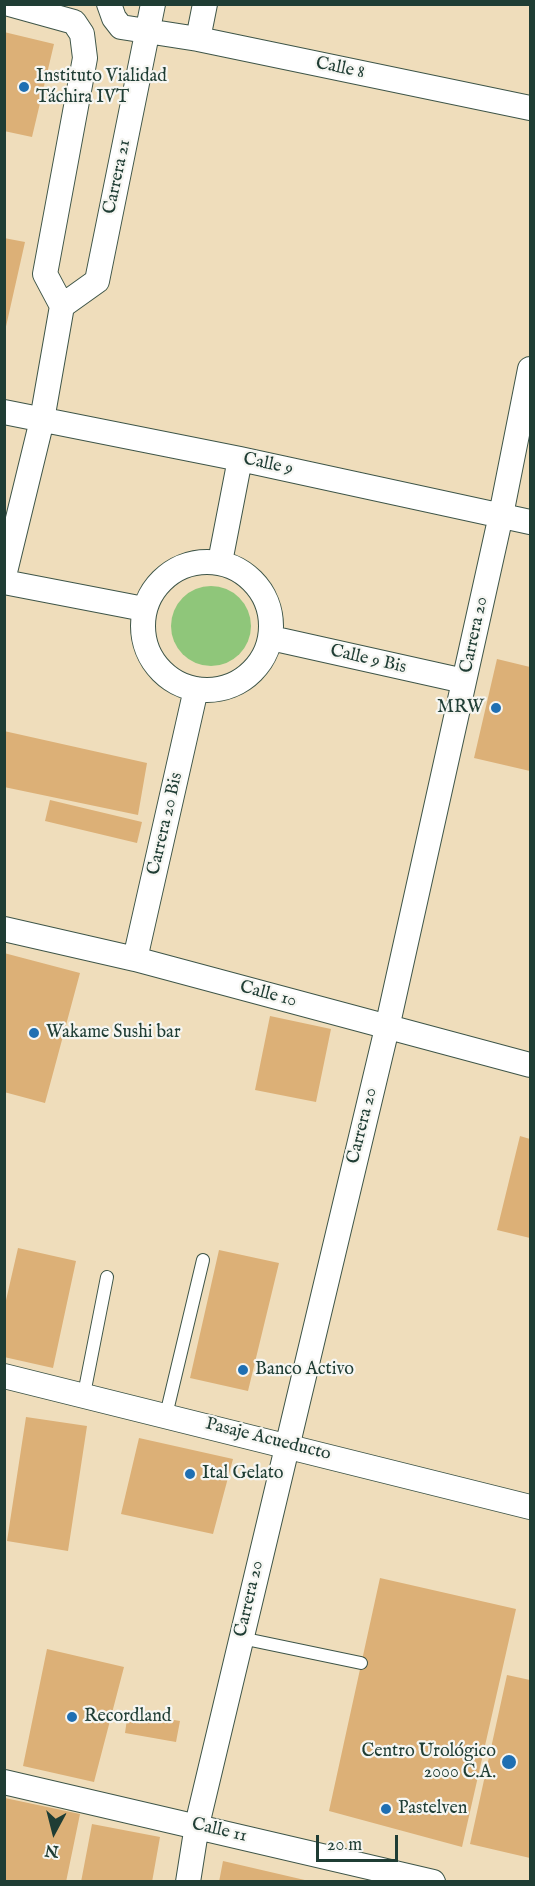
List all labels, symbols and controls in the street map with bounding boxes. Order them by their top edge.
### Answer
street label: Calle 8 [313,53,367,85]
place label: Instituto Vialidad Táchira IVT [36,66,167,109]
marker: Instituto Vialidad Táchira IVT [17,80,31,94]
street label: Carrera 21 [100,138,136,216]
street label: Calle 9 [241,449,295,481]
street label: Carrera 20 [456,595,494,675]
street label: Calle 9 Bis [328,641,408,679]
place label: MRW [437,697,484,719]
marker: MRW [489,701,503,715]
street label: Carrera 20 Bis [144,771,188,877]
street label: Calle 10 [237,977,299,1013]
place label: Wakame Sushi bar [46,1022,180,1044]
marker: Wakame Sushi bar [27,1026,41,1040]
street label: Carrera 20 [343,1086,383,1166]
place label: Banco Activo [255,1359,354,1381]
marker: Banco Activo [236,1363,250,1377]
street label: Pasaje Acueducto [203,1414,333,1466]
place label: Ital Gelato [202,1463,284,1485]
marker: Ital Gelato [183,1467,197,1481]
street label: Carrera 20 [231,1559,269,1639]
place label: Recordland [84,1706,171,1728]
marker: Recordland [65,1710,79,1724]
place label: Centro Urológico 2000 C.A. [361,1741,496,1784]
marker: Centro Urológico 2000 C.A. [500,1753,518,1771]
place label: Pastelven [398,1798,467,1820]
north arrow [24,1802,84,1862]
marker: Pastelven [379,1802,393,1816]
street label: Calle 11 [189,1814,249,1848]
scale bar [319,1823,402,1861]
text: 20 m [327,1834,362,1857]
text: N [44,1839,60,1861]

